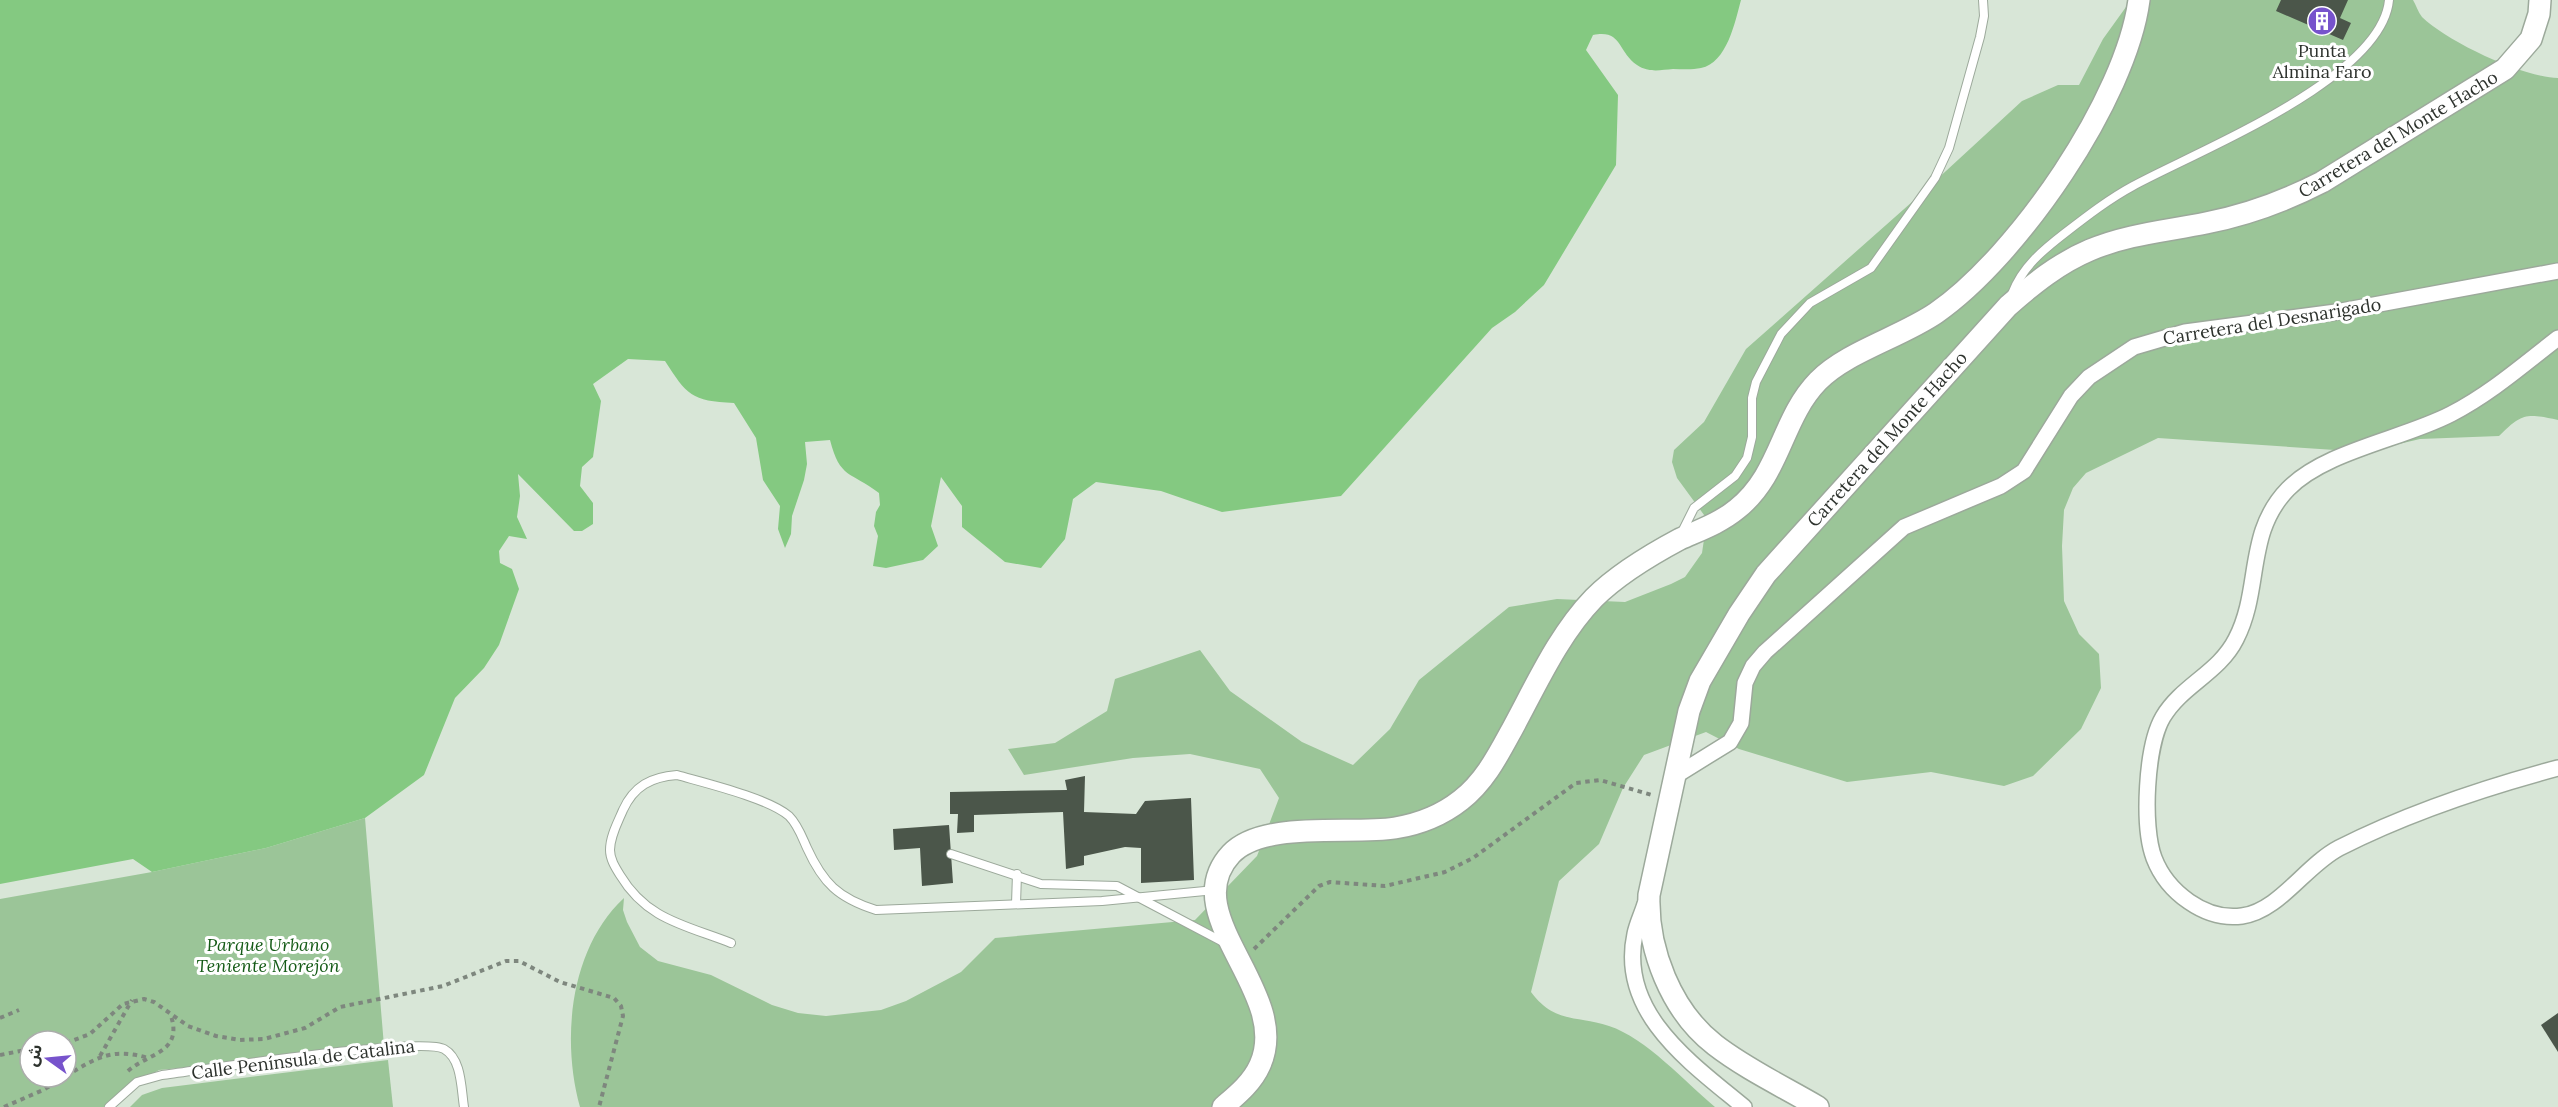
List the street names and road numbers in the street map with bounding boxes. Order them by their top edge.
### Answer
street label: Carretera del Monte Hacho [2294,65,2502,203]
street label: Carretera del Desnarigado [2161,292,2383,350]
street label: Carretera del Monte Hacho [1802,346,1972,532]
street label: Calle Península de Catalina [190,1034,416,1084]

